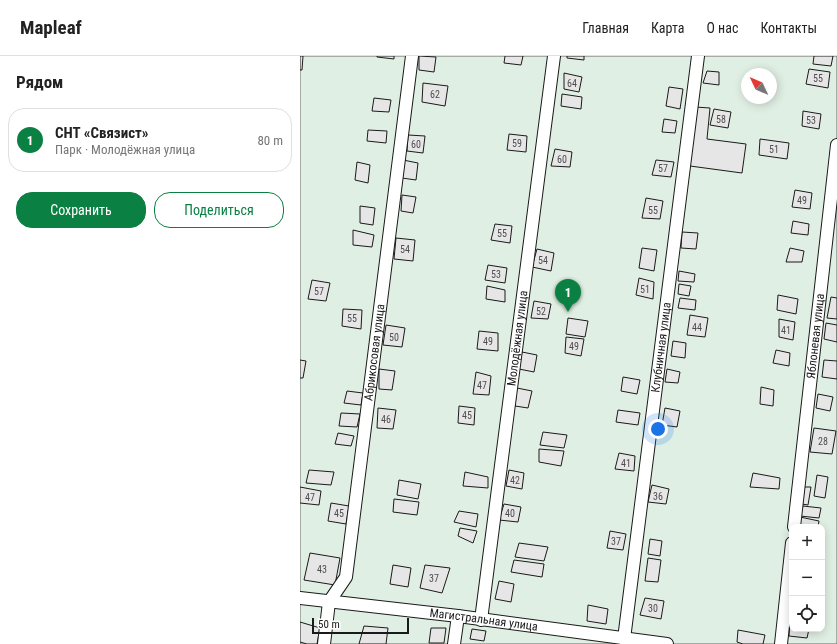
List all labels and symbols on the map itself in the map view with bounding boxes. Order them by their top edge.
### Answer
north arrow [741,68,777,104]
house number: 55 [813,73,823,84]
house number: 64 [567,78,577,89]
house number: 62 [430,89,440,100]
house number: 58 [716,114,726,125]
house number: 53 [806,115,816,126]
house number: 59 [512,138,522,149]
house number: 60 [411,139,421,150]
house number: 51 [769,144,779,155]
house number: 60 [557,154,567,165]
house number: 57 [658,163,668,174]
house number: 49 [797,195,807,206]
house number: 55 [648,205,658,216]
house number: 55 [497,228,507,239]
house number: 54 [400,244,410,255]
house number: 54 [538,255,548,266]
house number: 53 [491,269,501,280]
pin: 1 [555,279,581,312]
house number: 51 [640,284,650,295]
house number: 57 [314,286,324,297]
street label: Молодёжная улица [504,289,531,387]
street label: Яблоневая улица [804,292,827,380]
street label: Клубничная улица [648,301,674,393]
street label: Абрикосовая улица [361,303,388,402]
house number: 52 [536,306,546,317]
house number: 55 [347,313,357,324]
house number: 44 [692,322,702,333]
house number: 41 [781,325,791,336]
house number: 50 [389,332,399,343]
house number: 49 [483,336,493,347]
house number: 49 [569,341,579,352]
house number: 47 [477,380,487,391]
house number: 45 [462,410,472,421]
house number: 46 [381,414,391,425]
your location [648,419,668,439]
house number: 28 [818,436,828,447]
house number: 41 [621,458,631,469]
house number: 42 [510,475,520,486]
house number: 36 [653,491,663,502]
house number: 47 [305,492,315,503]
house number: 45 [334,508,344,519]
house number: 40 [505,508,515,519]
house number: 37 [611,536,621,547]
house number: 43 [317,564,327,575]
house number: 37 [429,573,439,584]
house number: 30 [648,603,658,614]
street label: Магистральная улица [429,606,539,634]
scale bar [312,616,409,635]

